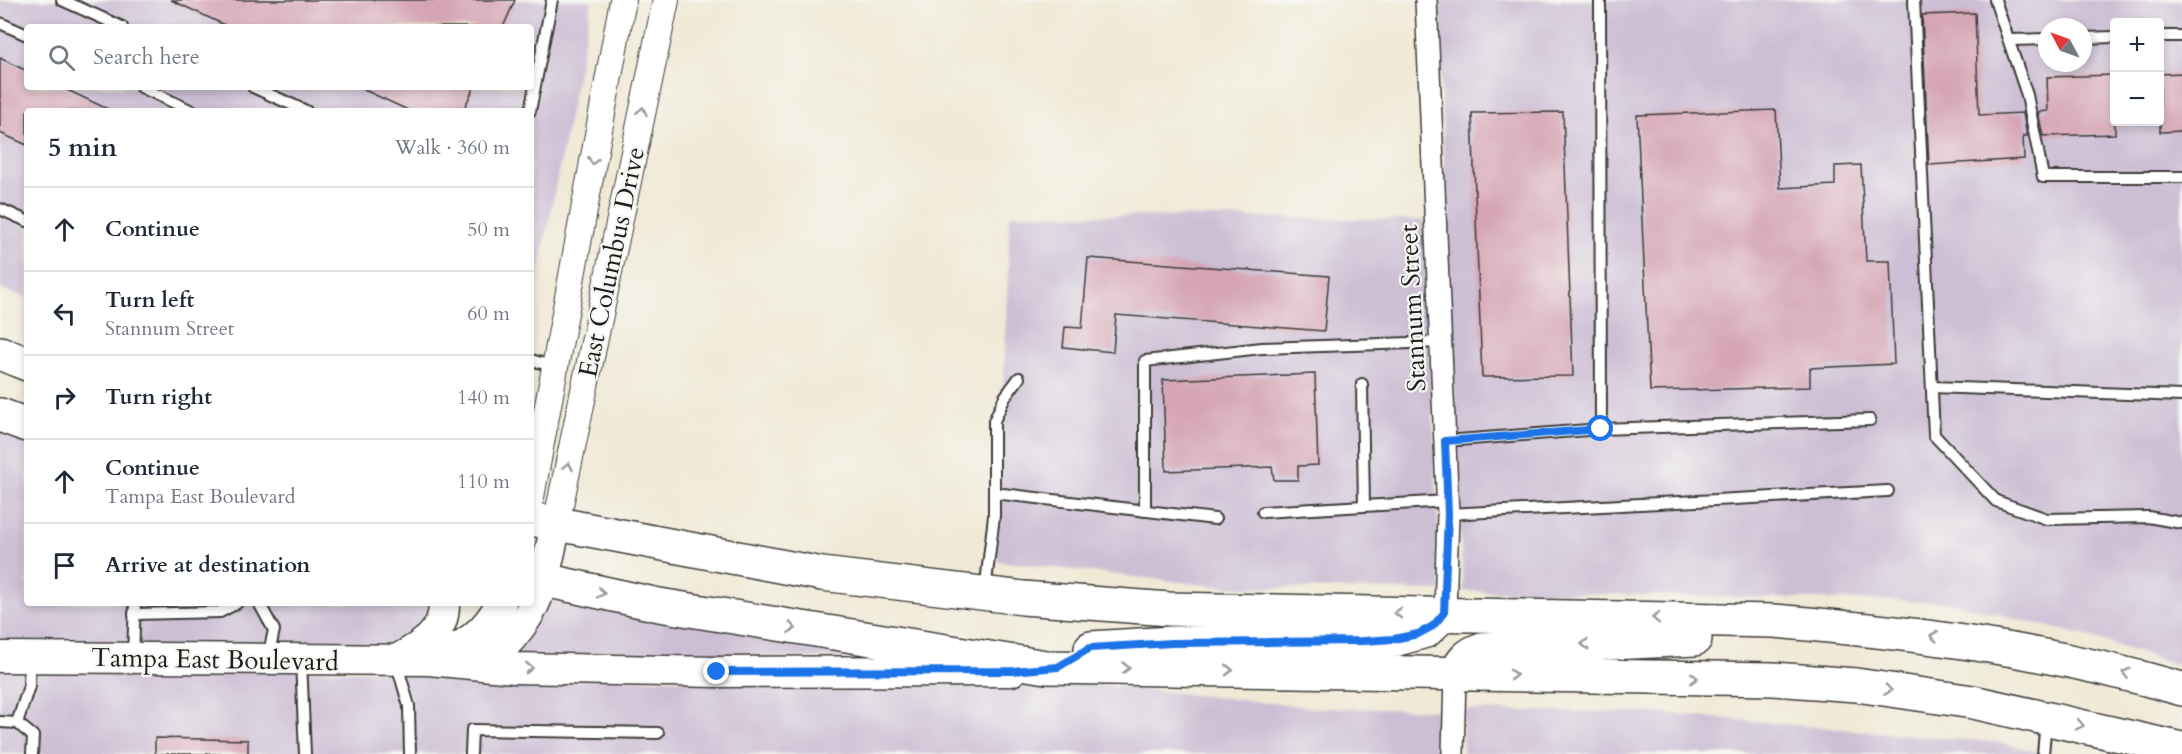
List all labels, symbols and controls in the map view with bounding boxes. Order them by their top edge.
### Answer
north arrow [2038,18,2092,72]
map controls [2110,18,2164,126]
button: + [2110,18,2164,72]
search box [24,24,534,90]
icon: search [45,41,78,74]
text: Search here [93,42,200,72]
button: − [2110,72,2164,126]
one-way arrow [635,106,648,116]
text: 5 min [48,130,117,165]
text: Walk · 360 m [395,134,510,161]
street label: East Columbus Drive [570,144,653,381]
one-way arrow [587,155,600,165]
icon: ahead [48,213,81,246]
text: Continue [105,214,200,244]
text: 50 m [467,216,510,243]
street label: Stannum Street [1391,223,1434,393]
text: Turn left [105,285,194,315]
icon: left [48,297,81,330]
text: 60 m [467,300,510,327]
text: Stannum Street [105,315,234,342]
icon: right [48,381,81,414]
text: Turn right [105,382,212,412]
text: 140 m [457,384,510,411]
route start [1587,415,1613,441]
text: Continue [105,453,200,483]
one-way arrow [561,462,574,472]
icon: ahead [48,465,81,498]
text: 110 m [457,468,510,495]
text: Tampa East Boulevard [105,483,296,510]
icon: arrive [48,549,81,582]
text: Arrive at destination [105,550,310,580]
one-way arrow [595,585,605,598]
one-way arrow [1394,606,1403,619]
one-way arrow [1652,612,1661,624]
one-way arrow [788,621,797,633]
one-way arrow [1930,631,1939,643]
one-way arrow [1581,638,1590,650]
street label: Tampa East Boulevard [91,640,339,679]
route end [703,658,729,684]
one-way arrow [525,662,534,674]
one-way arrow [1121,662,1130,674]
one-way arrow [1225,664,1234,677]
one-way arrow [2121,668,2131,681]
one-way arrow [1509,669,1518,682]
one-way arrow [1689,671,1698,684]
one-way arrow [1884,683,1893,695]
one-way arrow [2075,718,2085,731]

